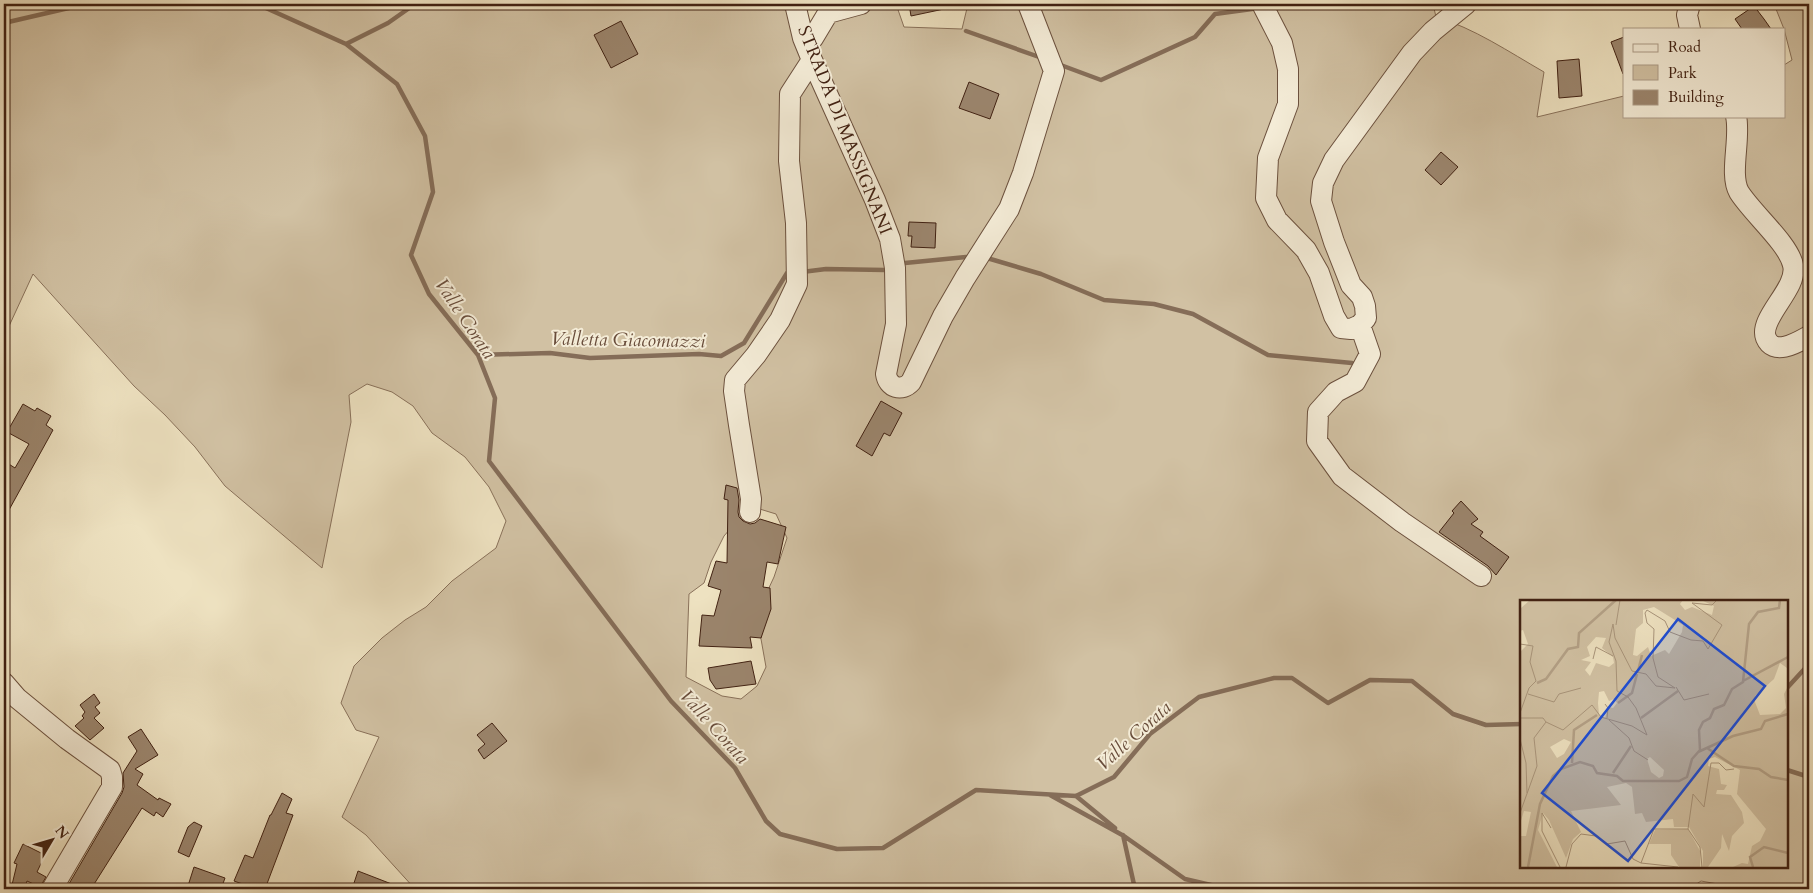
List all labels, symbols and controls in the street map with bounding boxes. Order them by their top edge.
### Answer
street label: STRADA DI MASSIGNANI [791,22,898,238]
legend [1623,28,1786,118]
text: Road [1668,37,1701,57]
text: Park [1668,63,1697,83]
text: Building [1668,87,1724,107]
water label: Valle Corata [428,273,502,365]
water label: Valletta Giacomazzi [550,326,706,354]
inset map [1520,600,1788,868]
water label: Valle Corata [674,684,755,770]
water label: Valle Corata [1091,695,1177,776]
north arrow [28,816,78,866]
text: N [51,822,73,843]

